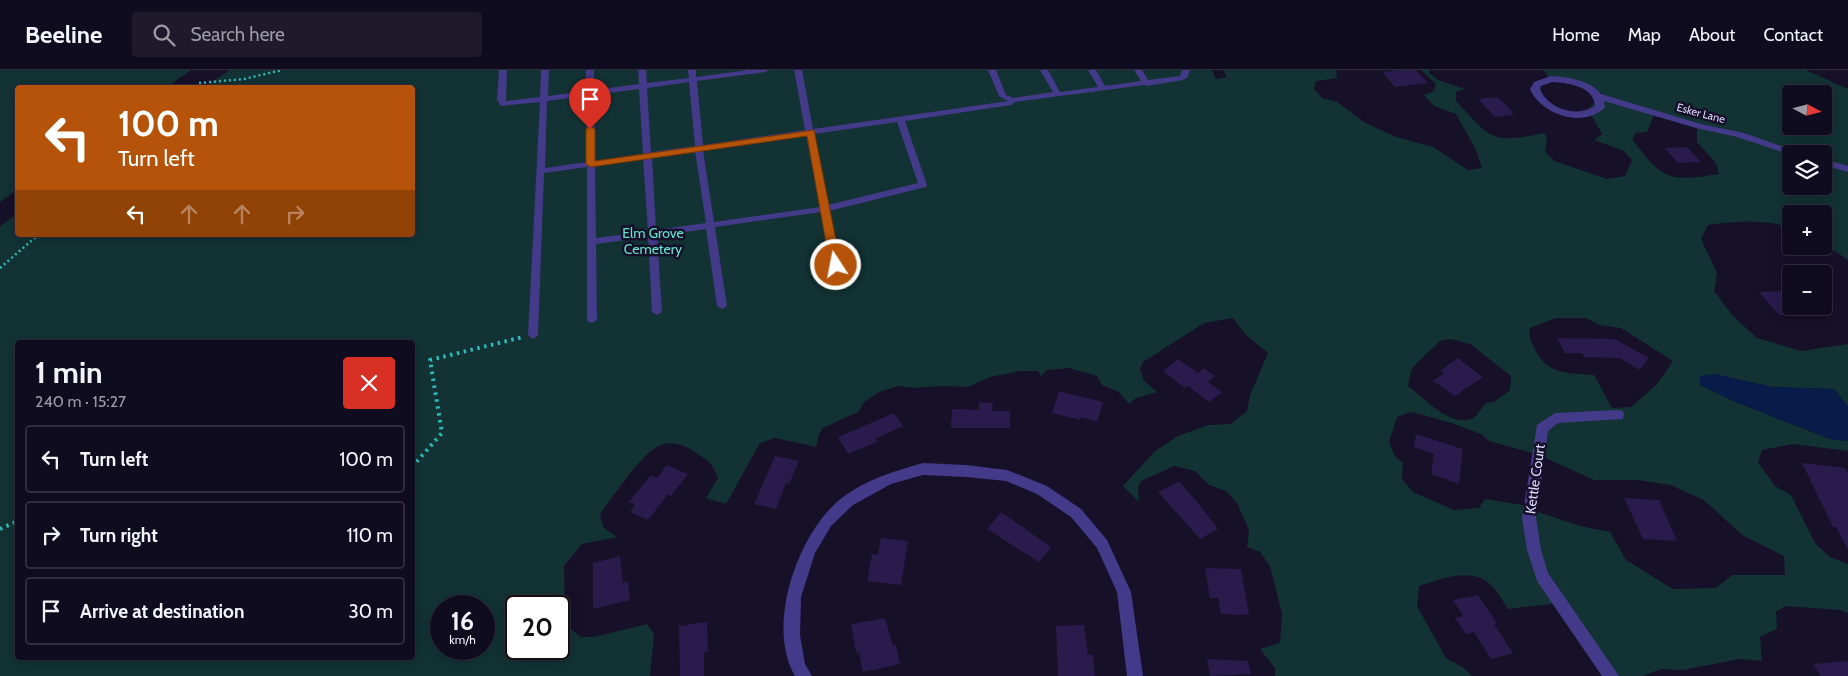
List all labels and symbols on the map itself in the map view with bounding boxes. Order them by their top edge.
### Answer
pin [569,78,611,129]
north arrow [1782,85,1832,135]
street label: Esker Lane [1675,100,1727,126]
park label: Elm Grove Cemetery [622,224,684,258]
position arrow [809,238,861,290]
street label: Kettle Court [1521,443,1549,515]
speed limit sign: 20 [505,595,570,660]

